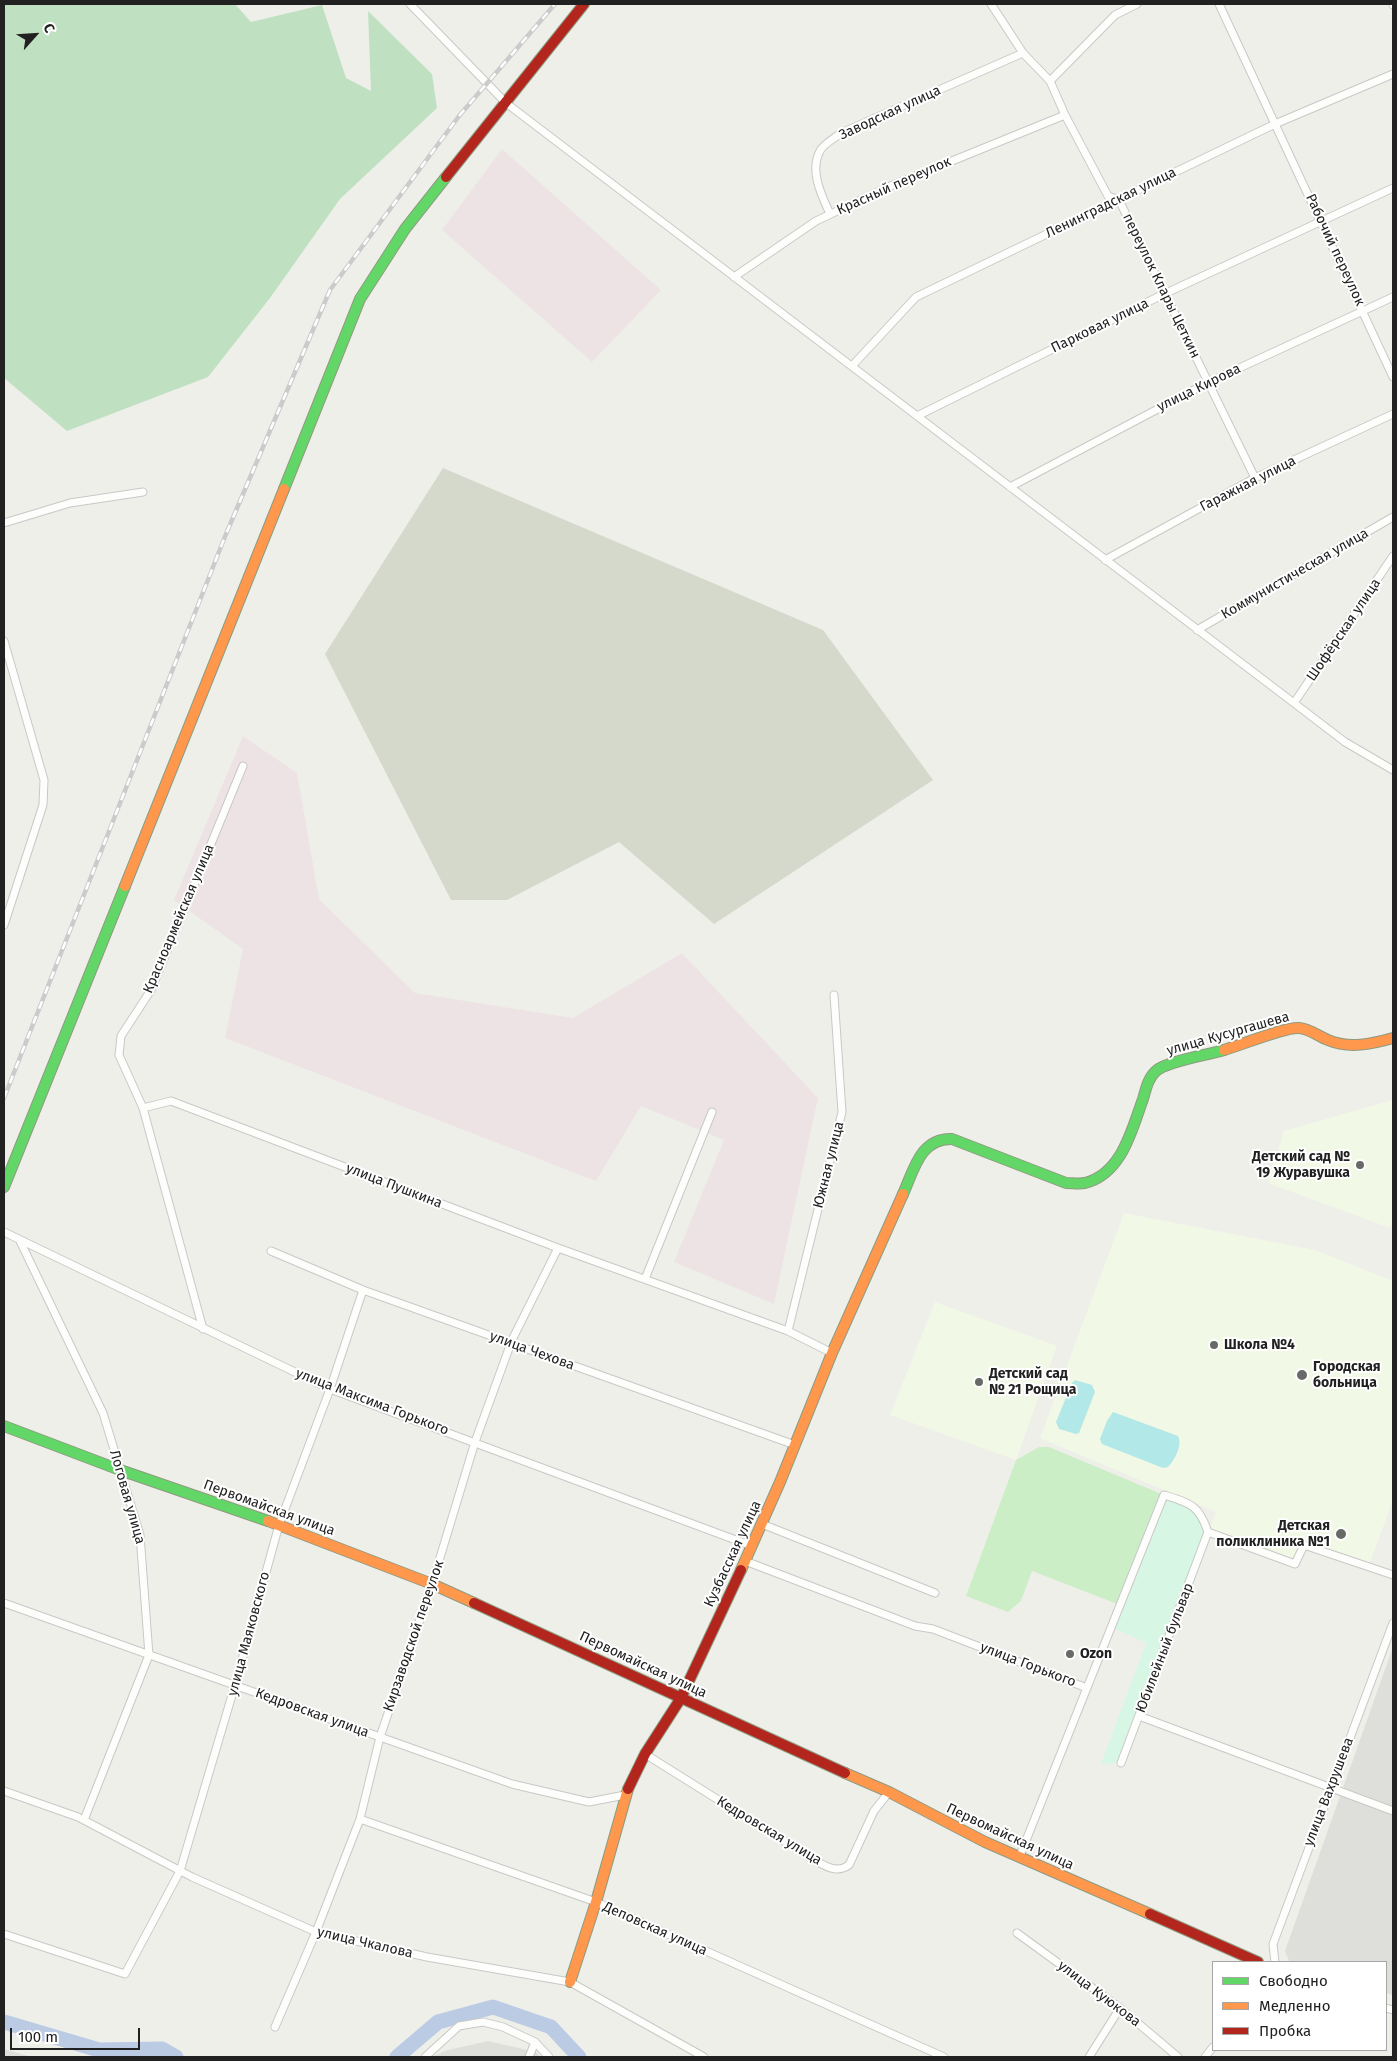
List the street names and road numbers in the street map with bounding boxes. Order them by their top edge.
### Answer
street label: Заводская улица [836,82,944,144]
street label: Красный переулок [834,153,954,219]
street label: Ленинградская улица [1043,164,1179,242]
street label: Рабочий переулок [1302,191,1368,309]
street label: переулок Клары Цеткин [1119,211,1203,361]
street label: Парковая улица [1048,295,1152,357]
street label: улица Кирова [1154,360,1244,416]
street label: Гаражная улица [1197,453,1299,515]
street label: Коммунистическая улица [1218,525,1372,623]
street label: Шофёрская улица [1303,575,1385,685]
street label: Красноармейская улица [140,842,218,996]
street label: улица Кусургашева [1165,1008,1291,1060]
street label: Южная улица [810,1120,848,1210]
street label: улица Пушкина [343,1160,445,1212]
street label: улица Чехова [487,1328,577,1374]
street label: улица Максима Горького [293,1365,451,1439]
street label: Логовая улица [106,1448,148,1546]
street label: Первомайская улица [201,1476,337,1540]
street label: Кузбасская улица [701,1498,765,1610]
street label: Кирзаводской переулок [380,1558,448,1714]
street label: улица Маяковского [224,1570,274,1698]
street label: Юбилейный бульвар [1132,1581,1198,1715]
street label: Первомайская улица [577,1628,709,1702]
street label: улица Горького [978,1639,1078,1691]
street label: Кедровская улица [253,1685,371,1741]
street label: улица Вахрушева [1301,1735,1357,1849]
street label: Кедровская улица [713,1793,825,1869]
street label: Первомайская улица [944,1800,1076,1874]
street label: Деповская улица [600,1898,710,1960]
street label: улица Чкалова [316,1924,414,1962]
street label: улица Куюкова [1054,1957,1144,2031]

